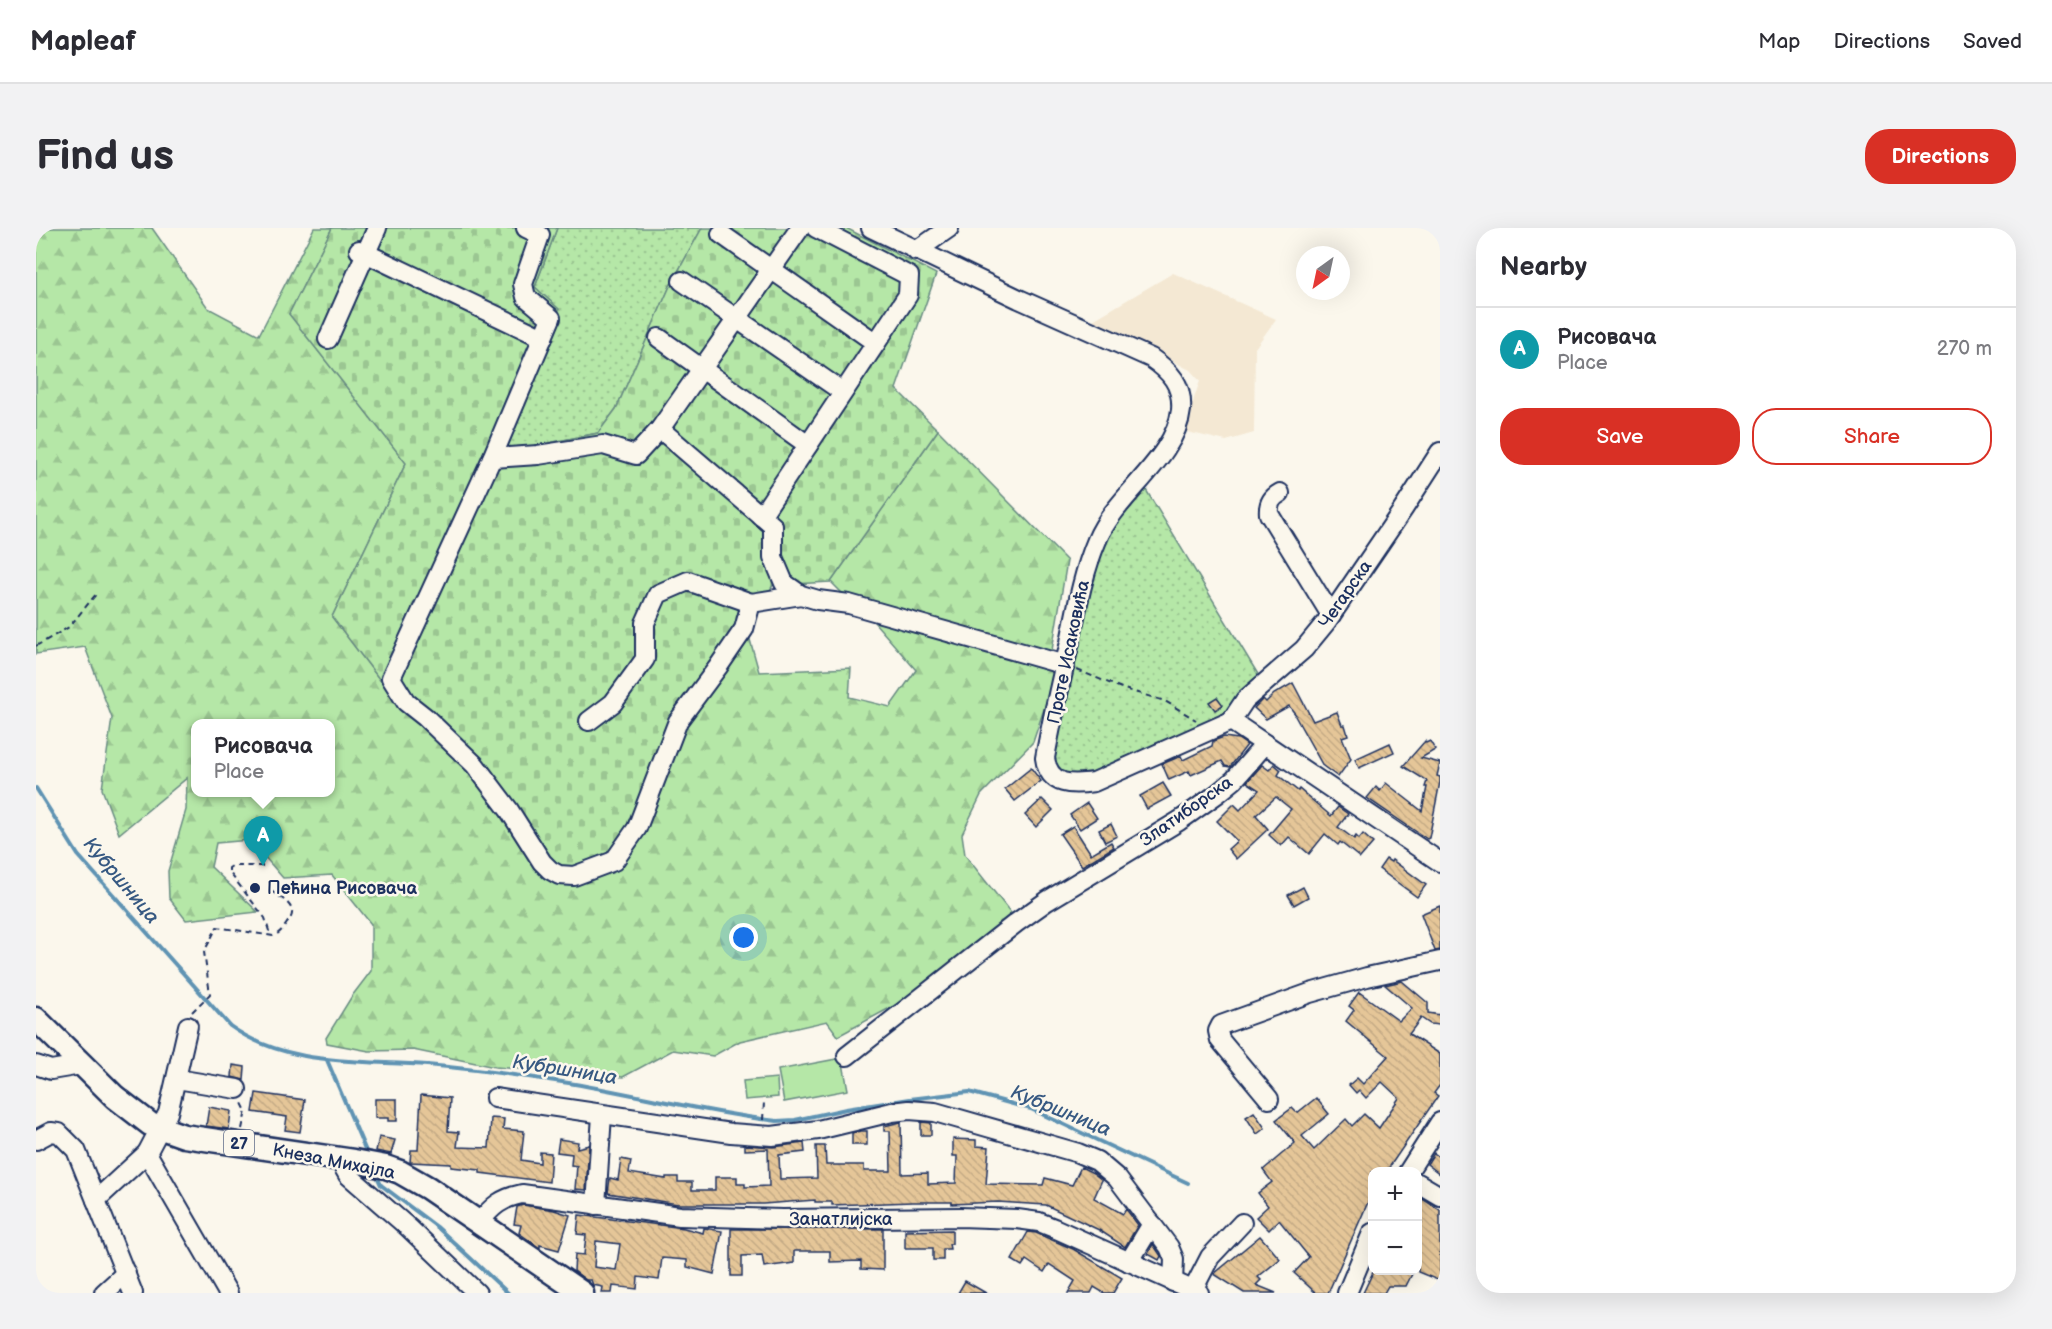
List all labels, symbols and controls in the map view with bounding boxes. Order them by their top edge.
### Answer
text: Mapleaf [30,25,136,58]
text: Map [1758,29,1801,54]
text: Directions [1834,29,1930,54]
text: Saved [1963,29,2022,54]
button: Directions [1865,129,2016,184]
text: Find us [36,131,174,182]
north arrow [1296,246,1350,300]
text: Nearby [1500,252,1587,283]
text: Рисовача [1557,324,1656,351]
text: A [1513,337,1526,361]
text: 270 m [1937,337,1992,361]
text: Place [1557,351,1608,375]
button: Save [1500,408,1740,465]
button: Share [1752,408,1992,465]
street label: Чегарска [1314,556,1377,632]
street label: Проте Исаковића [1043,578,1094,726]
popup [191,719,335,797]
text: Рисовача [213,733,313,760]
text: Place [213,760,264,784]
street label: Златиборска [1136,772,1237,851]
pin: A [244,816,282,866]
water label: Кубршница [78,832,164,929]
place label: Пећина Рисовача [267,878,417,899]
marker: Пећина Рисовача [248,881,262,895]
your location [729,923,758,952]
water label: Кубршница [511,1050,619,1090]
water label: Кубршница [1007,1080,1114,1142]
road number: 27 [224,1130,254,1156]
street label: Кнеза Михајла [271,1139,397,1184]
map controls [1368,1167,1422,1275]
button: + [1368,1167,1422,1221]
street label: Занатлијска [789,1209,893,1230]
button: − [1368,1221,1422,1275]

